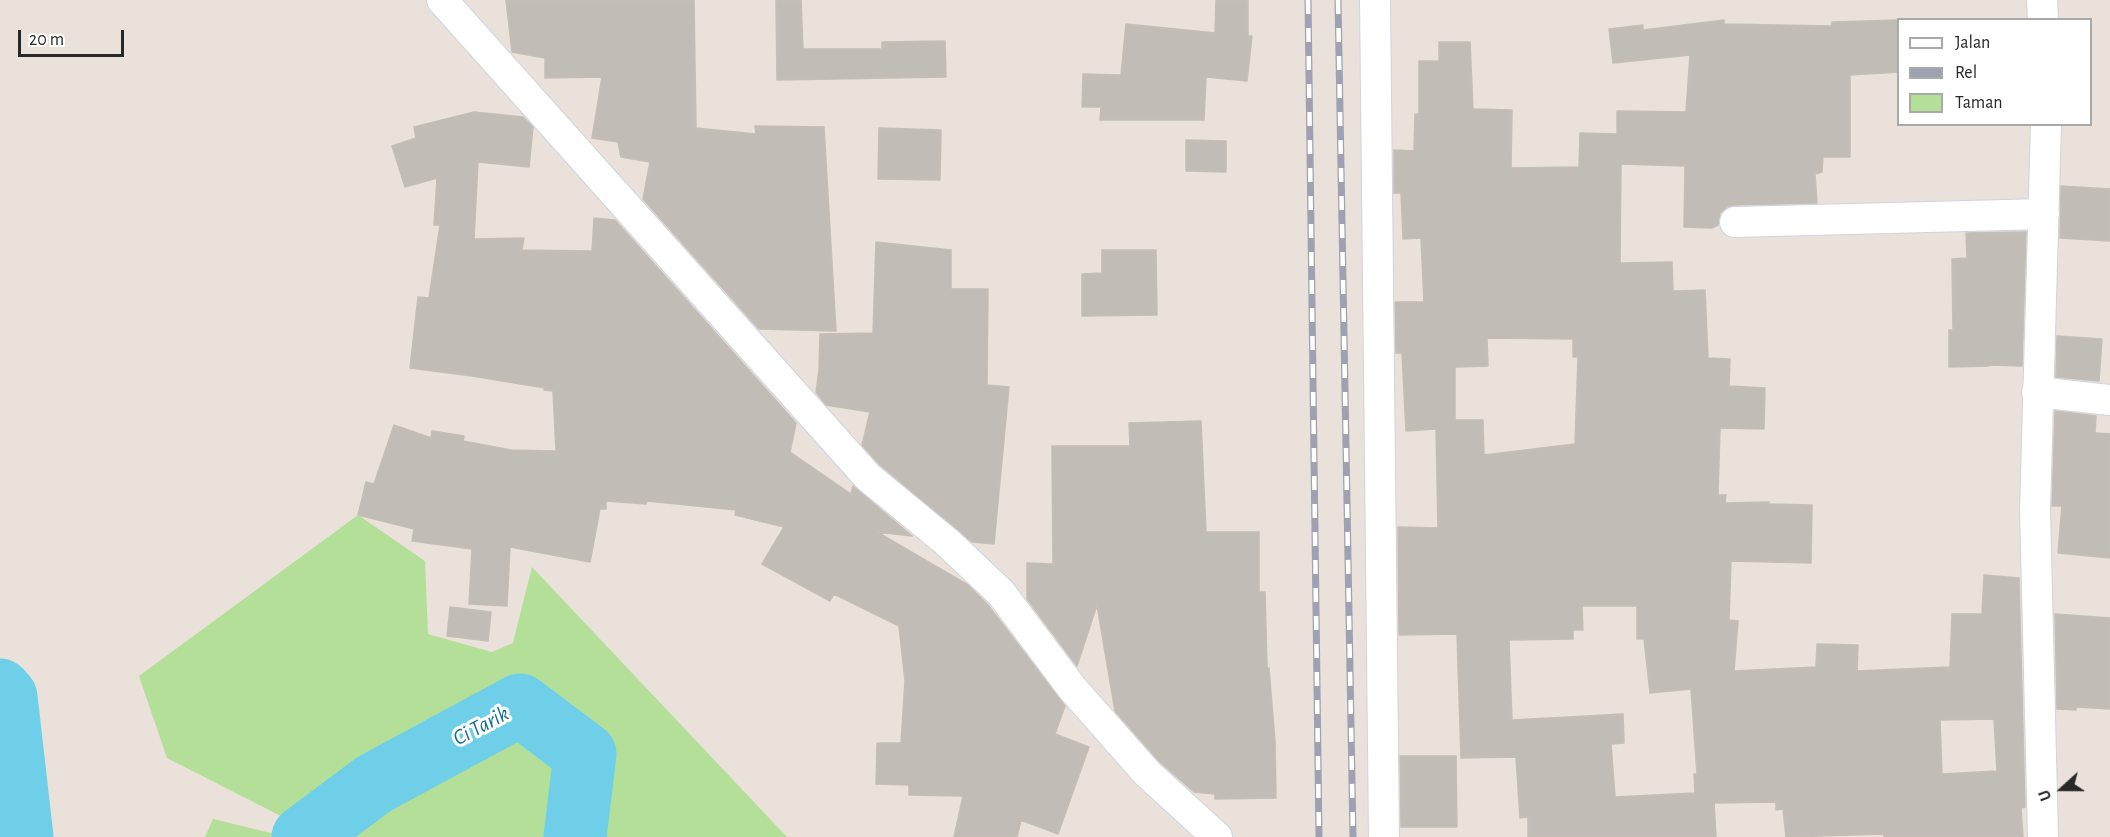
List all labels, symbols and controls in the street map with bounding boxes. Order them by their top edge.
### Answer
scale bar [21,18,128,56]
legend [1897,18,2092,126]
text: 20 m [29,31,64,49]
text: Jalan [1955,34,1990,52]
text: Rel [1955,64,1977,82]
text: Taman [1955,94,2003,112]
water label: Ci Tarik [448,700,514,752]
north arrow [2032,759,2092,819]
text: U [2036,788,2054,803]

